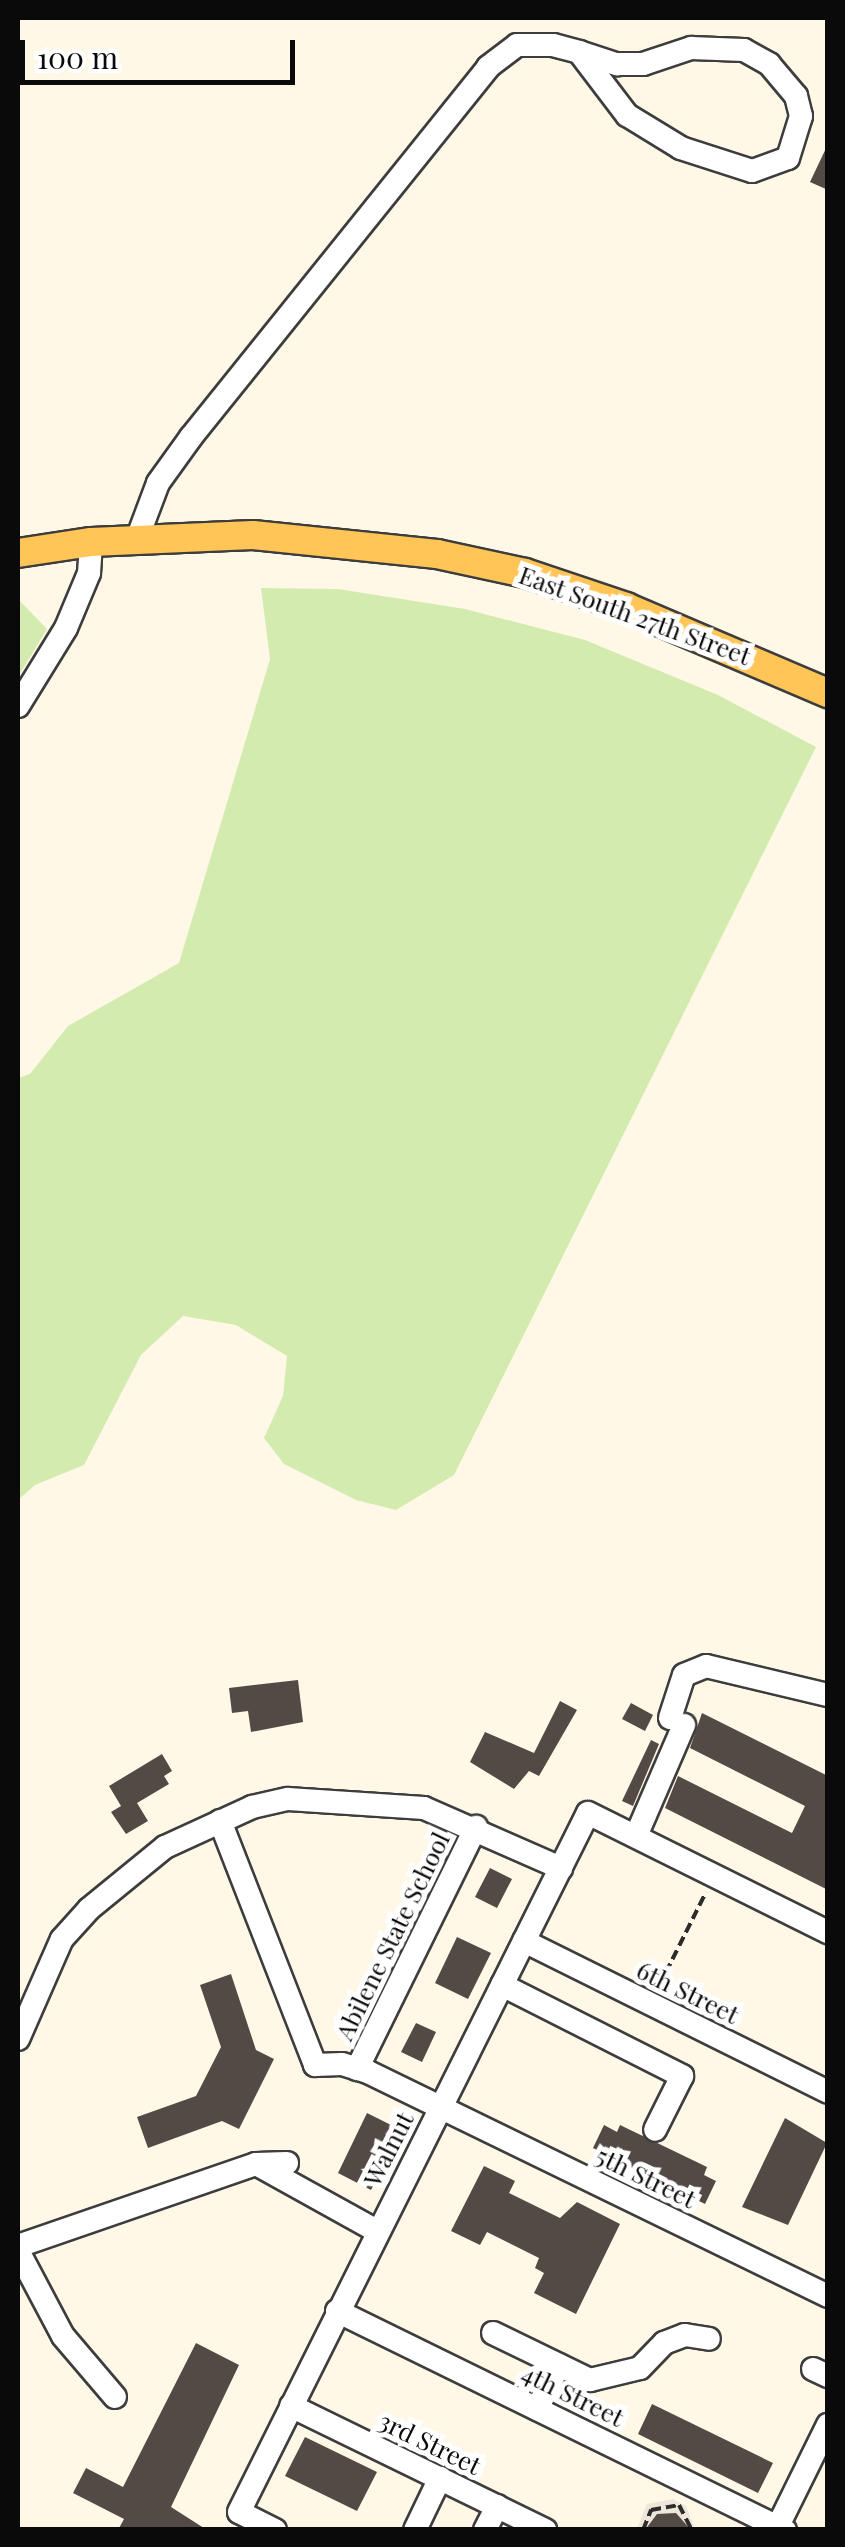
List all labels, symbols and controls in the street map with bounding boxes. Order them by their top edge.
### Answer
scale bar [25,20,300,82]
text: 100 m [37,37,118,77]
street label: East South 27th Street [515,559,755,671]
street label: Abilene State School [329,1827,455,2045]
street label: 6th Street [632,1954,744,2030]
street label: Walnut [357,2107,419,2191]
street label: 5th Street [591,2140,701,2214]
street label: 4th Street [517,2358,629,2432]
street label: 3rd Street [374,2405,486,2481]

